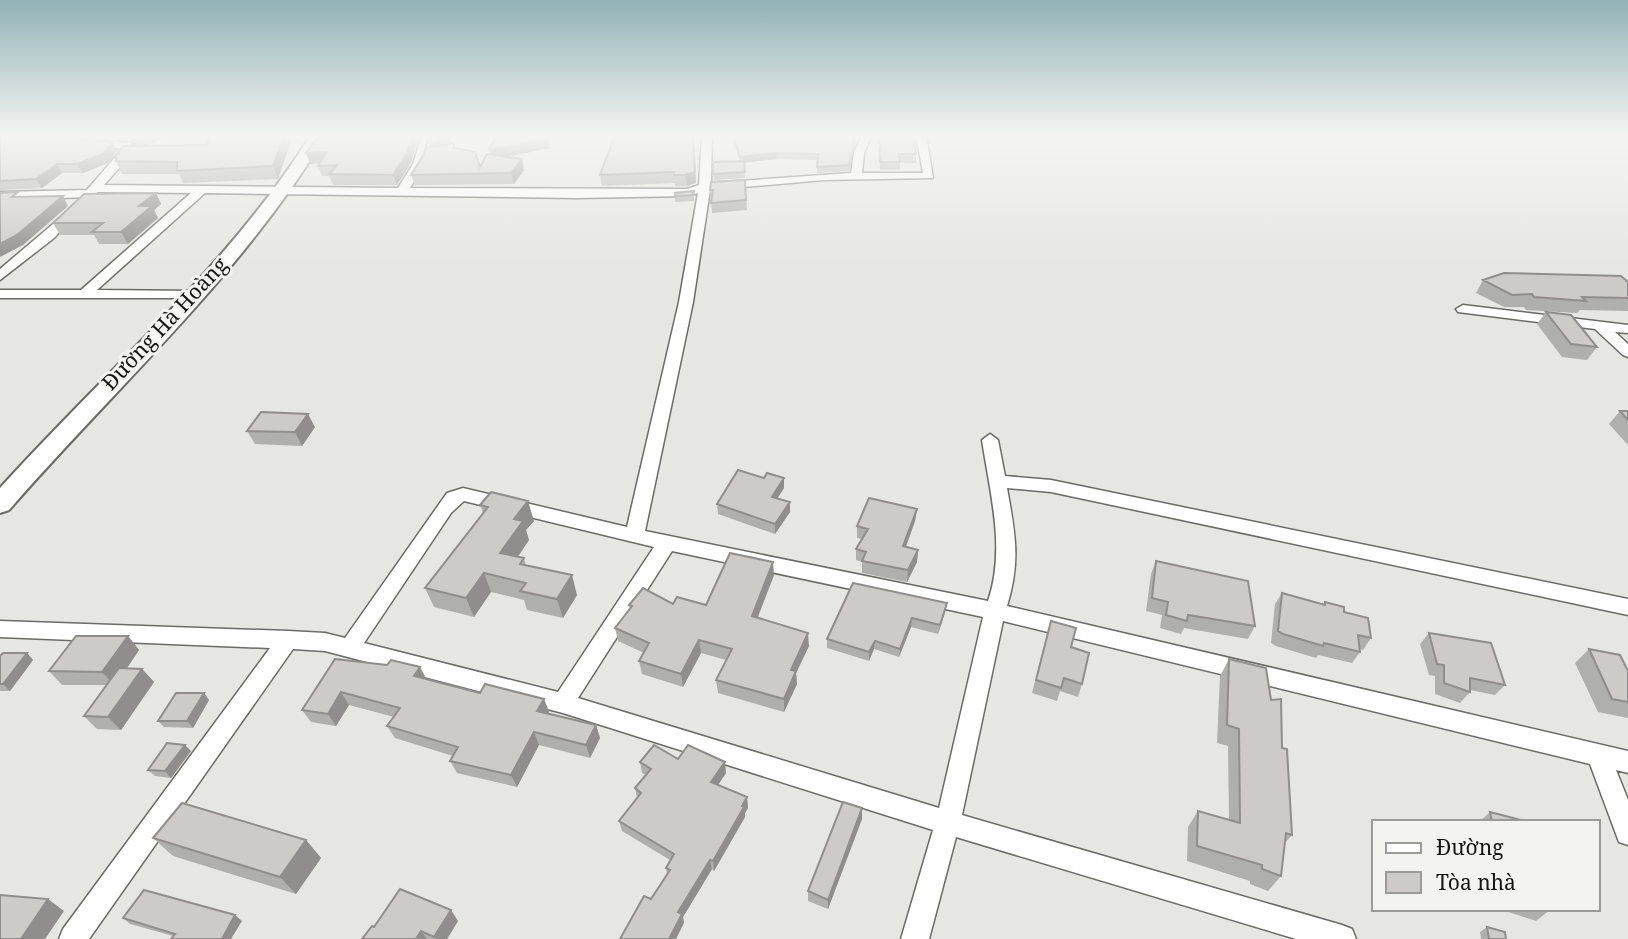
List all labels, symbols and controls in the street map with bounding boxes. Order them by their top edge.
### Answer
street label: Đường Hà Hoàng [95,250,234,396]
legend [1372,820,1600,911]
text: Đường [1436,833,1504,861]
text: Tòa nhà [1436,868,1516,896]

